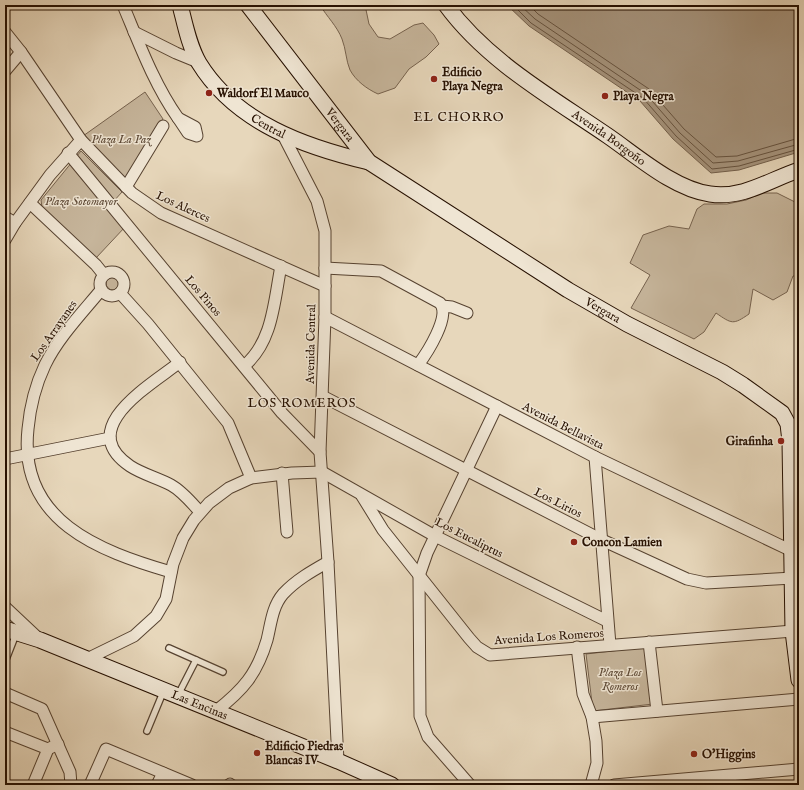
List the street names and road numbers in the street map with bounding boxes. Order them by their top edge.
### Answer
street label: Vergara [322,104,358,145]
street label: Avenida Borgoño [568,106,649,169]
street label: Central [248,110,289,142]
street label: Los Alerces [154,188,212,226]
street label: Los Pinos [181,272,225,320]
street label: Vergara [582,293,624,327]
street label: Los Arrayanes [27,298,81,364]
street label: Avenida Central [303,303,319,385]
street label: Avenida Bellavista [519,399,607,453]
street label: Los Lirios [531,485,585,521]
street label: Los Eucaliptus [432,514,506,562]
street label: Avenida Los Romeros [493,626,604,648]
street label: Las Encinas [169,687,230,723]

